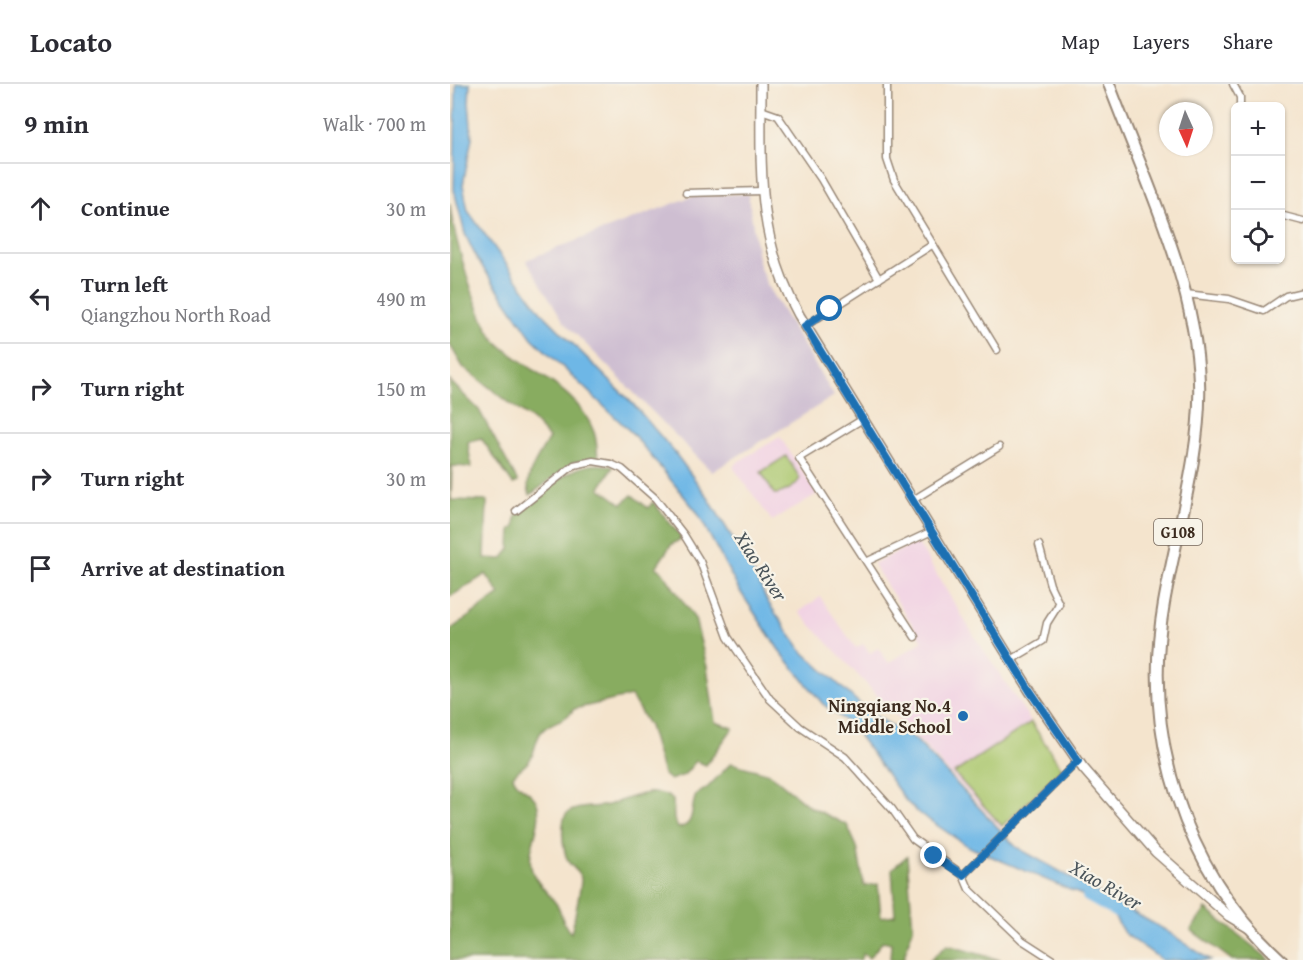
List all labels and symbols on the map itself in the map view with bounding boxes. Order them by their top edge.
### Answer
north arrow [1159,102,1213,156]
route start [816,295,842,321]
road number: G108 [1154,519,1202,545]
water label: Xiao River [727,524,795,607]
place label: Ningqiang No.4 Middle School [828,692,951,740]
marker: Ningqiang No.4 Middle School [956,709,970,723]
route end [920,842,946,868]
water label: Xiao River [1064,852,1148,917]

